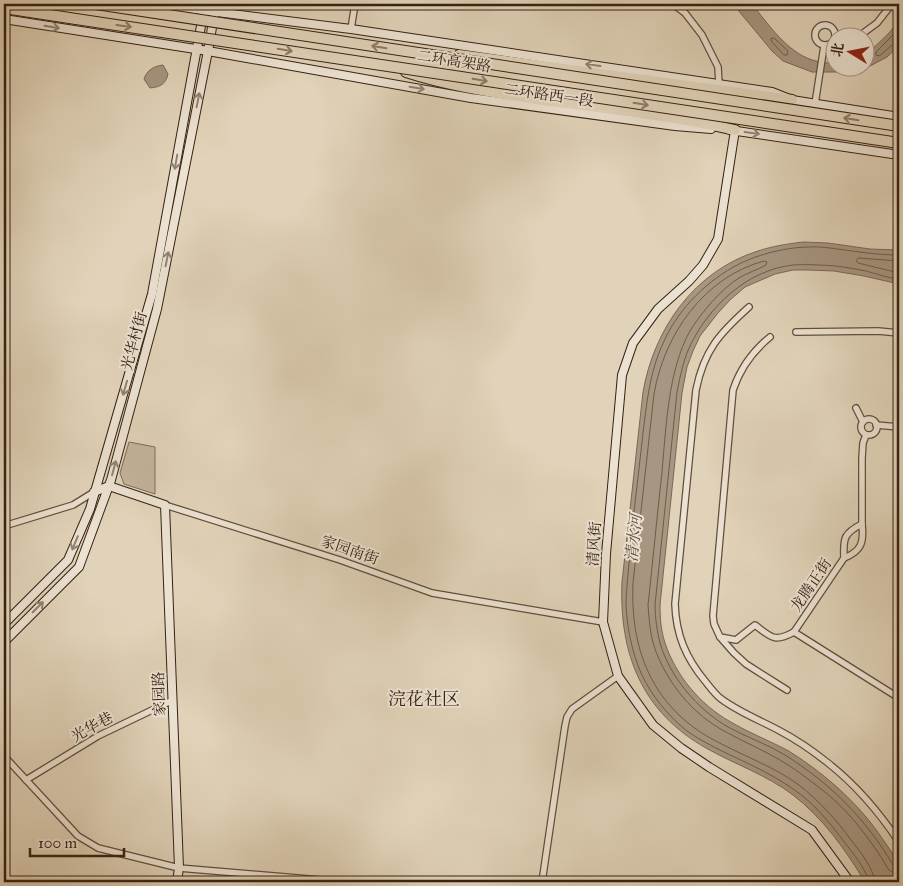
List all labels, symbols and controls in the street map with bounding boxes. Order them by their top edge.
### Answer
one-way arrow [116,21,132,31]
one-way arrow [44,22,60,32]
north arrow [826,28,876,78]
text: 北 [828,41,847,58]
one-way arrow [371,42,387,52]
one-way arrow [276,45,292,55]
street label: 二环高架路 [416,46,492,76]
one-way arrow [585,60,601,70]
one-way arrow [472,75,488,85]
street label: 二环路西一段 [503,80,595,110]
one-way arrow [409,84,425,94]
one-way arrow [194,92,203,108]
one-way arrow [632,99,648,109]
one-way arrow [843,113,859,123]
one-way arrow [743,128,759,138]
one-way arrow [171,154,181,170]
one-way arrow [162,252,172,268]
street label: 光华村街 [118,310,150,372]
one-way arrow [119,380,129,396]
one-way arrow [110,460,119,476]
water label: 清水河 [622,510,646,563]
street label: 清风街 [583,521,605,567]
street label: 家园南街 [319,532,381,568]
one-way arrow [70,535,80,550]
street label: 龙腾正街 [787,555,835,615]
one-way arrow [32,601,44,613]
street label: 家园路 [149,671,169,717]
district label: 浣花社区 [388,688,460,710]
street label: 光华巷 [68,708,116,746]
scale bar [30,826,124,858]
text: 100 m [38,834,78,852]

